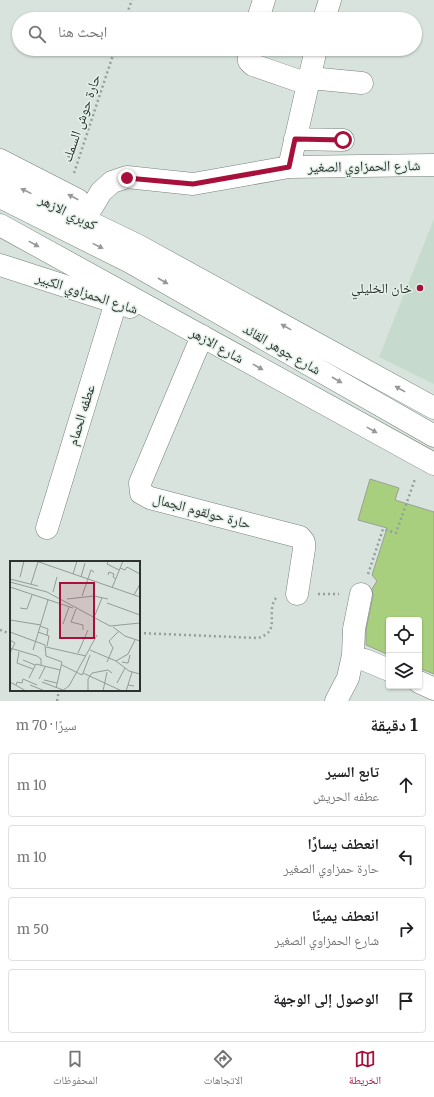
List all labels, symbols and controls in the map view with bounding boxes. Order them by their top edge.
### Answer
search box [12,12,422,56]
text: ابحث هنا [58,22,107,41]
icon: search [26,23,48,45]
street label: حارة حوش السمك [58,72,104,164]
route start [334,131,352,149]
street label: شارع الحمزاوي الصغير [307,156,420,179]
route end [118,169,136,187]
one-way arrow [20,188,32,194]
street label: كوبري الازهر [34,190,100,236]
one-way arrow [67,194,79,200]
one-way arrow [28,241,40,247]
one-way arrow [92,243,103,249]
street label: شارع الحمزاوي الكبير [32,268,140,320]
one-way arrow [158,278,169,285]
place label: خان الخليلي [351,279,412,300]
marker: خان الخليلي [415,283,425,293]
street label: شارع جوهر القائد [239,319,324,379]
street label: شارع الازهر [186,322,247,368]
one-way arrow [280,323,292,330]
one-way arrow [253,364,264,371]
one-way arrow [331,377,343,384]
street label: عطفه الحمام [63,382,100,448]
one-way arrow [394,386,406,393]
one-way arrow [366,427,378,434]
street label: حارة حولقوم الجمال [151,489,253,534]
inset map [10,561,140,691]
map controls [386,617,422,689]
button: locate [386,617,422,653]
button: layers [386,653,422,689]
text: 1 دقيقة [370,714,418,736]
text: سيرًا · 70 m [16,717,77,734]
text: تابع السير [325,762,379,781]
icon: ahead [395,774,417,796]
text: 10 m [17,777,47,794]
text: عطفه الحريش [313,788,379,805]
text: انعطف يسارًا [307,834,379,853]
icon: left [395,846,417,868]
text: 10 m [17,849,47,866]
text: حارة حمزاوي الصغير [284,860,379,877]
text: انعطف يمينًا [312,906,379,925]
icon: right [395,918,417,940]
text: 50 m [17,921,49,938]
text: شارع الحمزاوي الصغير [275,932,379,949]
text: الوصول إلى الوجهة [273,989,379,1008]
icon: arrive [395,990,417,1012]
tab: المحفوظات [53,1048,98,1091]
tab: الاتجاهات [204,1048,243,1091]
tab: الخريطة [349,1048,381,1091]

